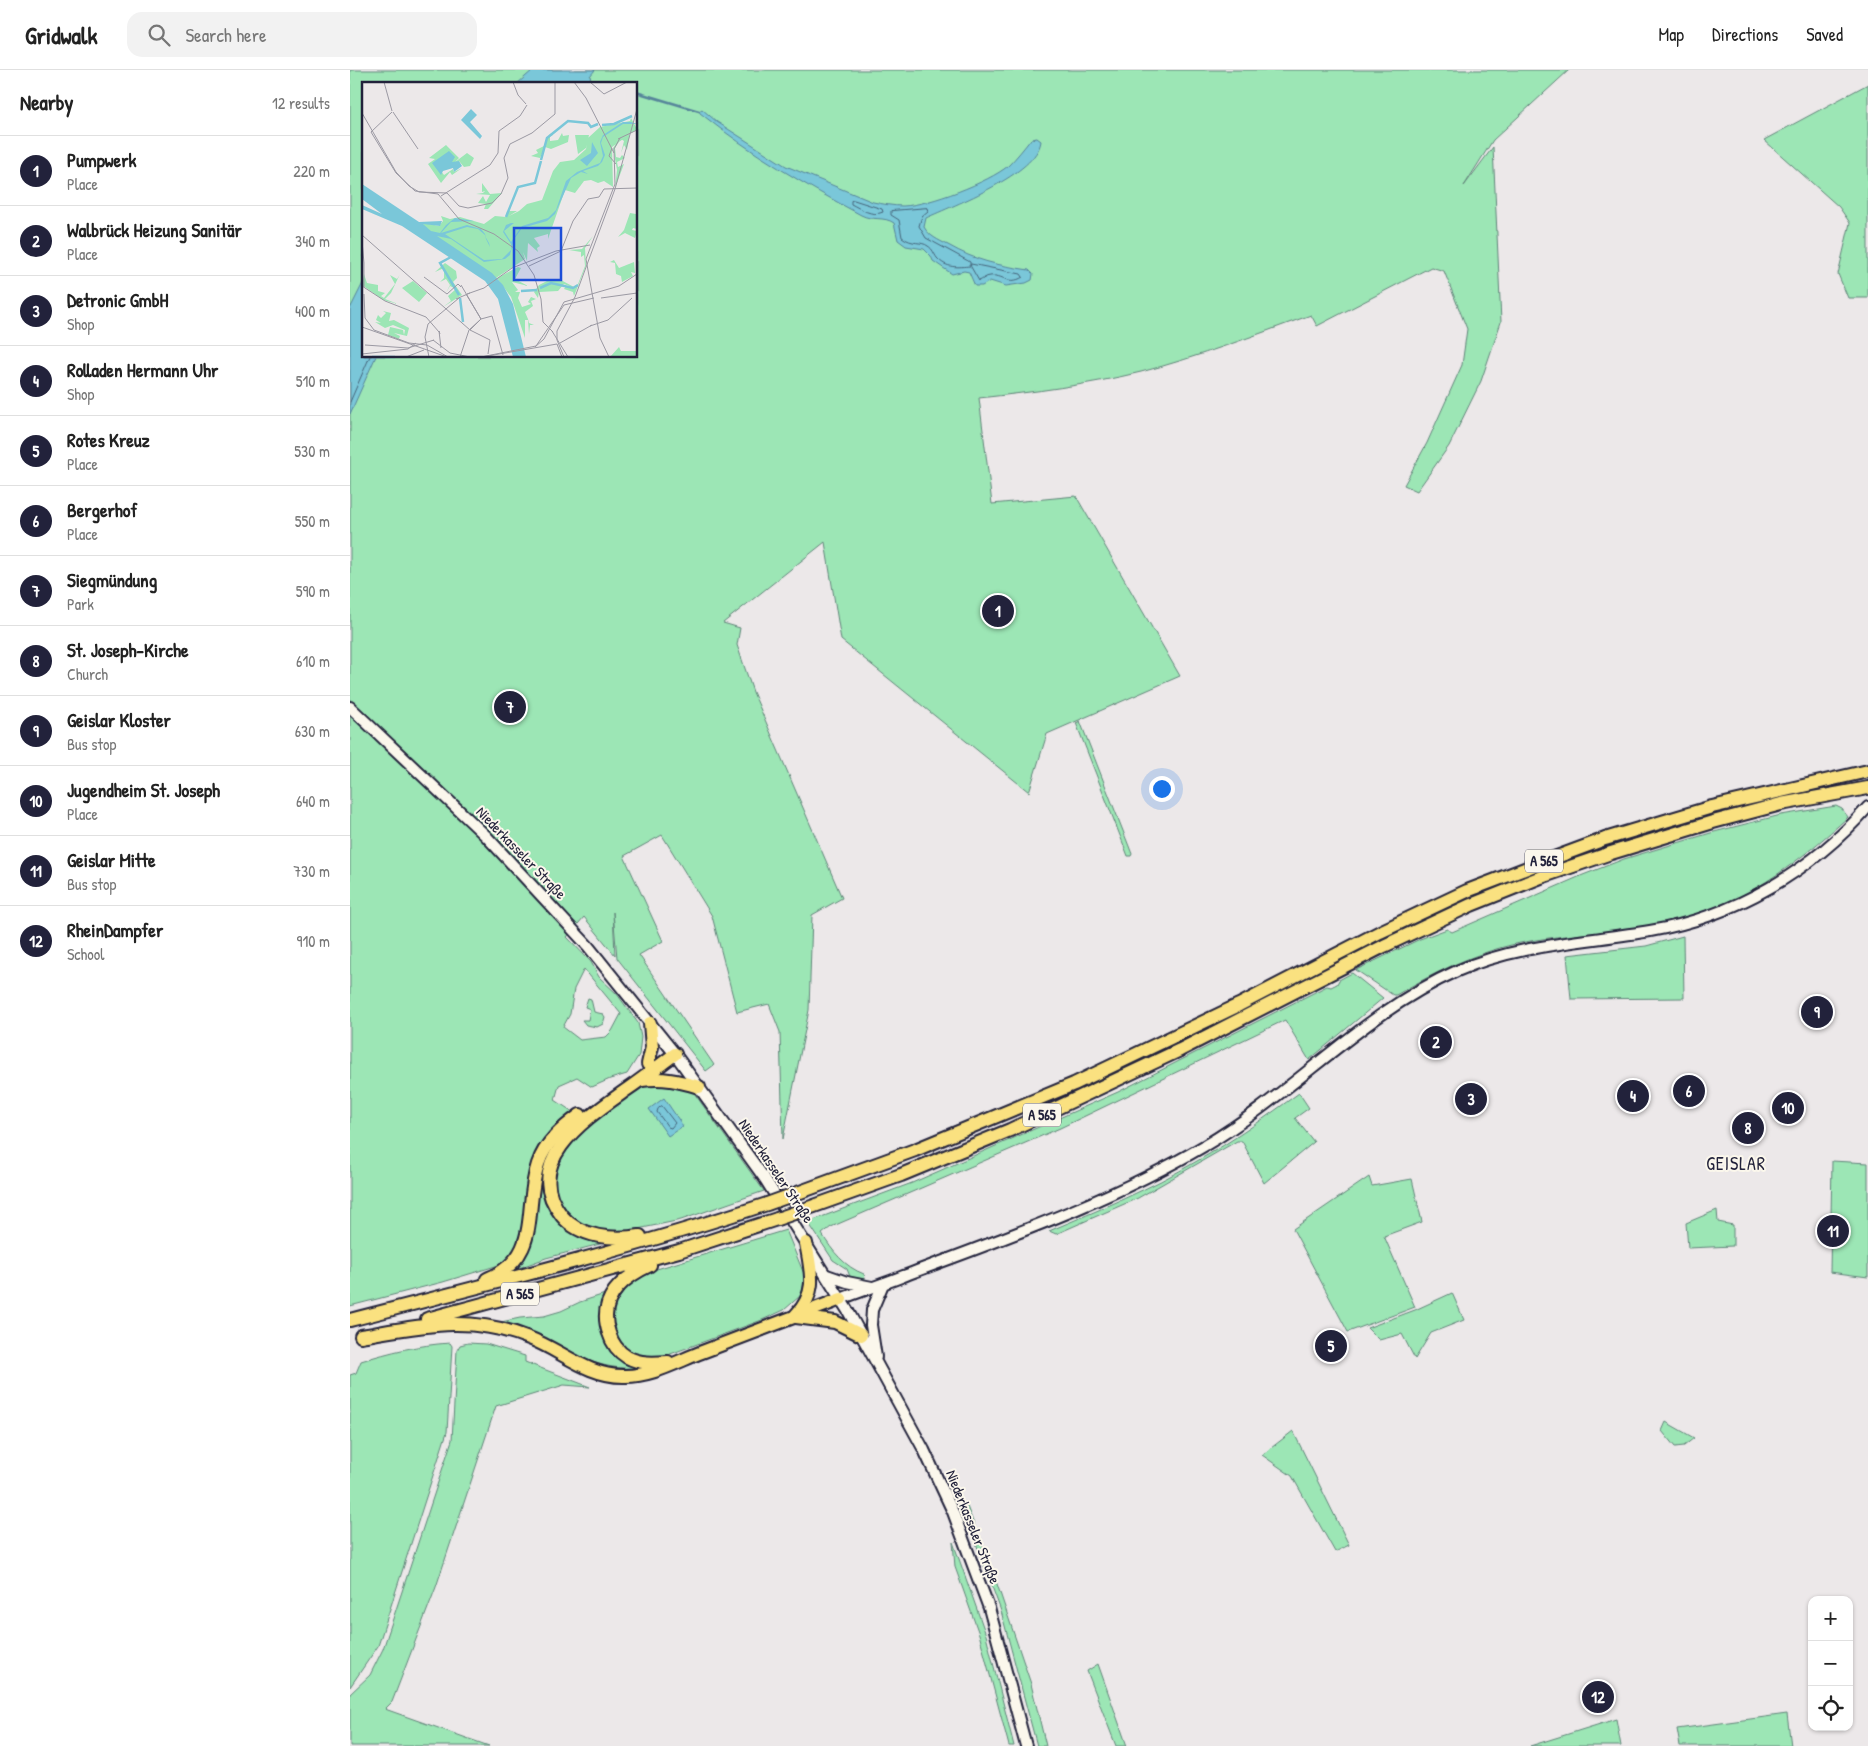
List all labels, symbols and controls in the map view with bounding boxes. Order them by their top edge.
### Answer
search box [127,12,477,57]
text: Gridwalk [25,19,97,51]
icon: search [145,21,173,49]
text: Search here [185,22,267,48]
text: Map [1659,22,1684,47]
text: Directions [1712,22,1778,47]
text: Saved [1806,22,1843,47]
inset map [362,82,638,358]
text: Nearby [20,88,73,117]
text: 12 results [272,92,330,114]
text: Pumpwerk [67,147,136,173]
text: 1 [33,160,39,182]
text: 220 m [293,160,330,182]
text: Place [67,173,98,195]
text: Walbrück Heizung Sanitär [67,217,242,243]
text: 2 [32,230,40,252]
text: 340 m [295,230,330,252]
text: Place [67,243,98,265]
text: Detronic GmbH [67,287,168,313]
text: 3 [32,300,40,322]
text: 400 m [295,300,330,322]
text: Shop [67,313,94,335]
text: Rolladen Hermann Uhr [67,357,218,383]
text: 4 [33,370,39,392]
text: 510 m [296,370,330,392]
text: Shop [67,383,94,405]
text: Rotes Kreuz [67,427,150,453]
text: 5 [33,440,39,462]
text: 530 m [294,440,330,462]
text: Place [67,453,98,475]
text: Bergerhof [67,497,137,523]
text: 6 [33,510,39,532]
text: 550 m [295,510,330,532]
text: Place [67,523,98,545]
text: Siegmündung [67,567,157,593]
text: 7 [32,580,40,602]
text: 590 m [296,580,330,602]
pin: 1 [982,592,1014,630]
text: Park [67,593,94,615]
text: St. Joseph-Kirche [67,637,188,663]
text: 8 [33,650,39,672]
text: 610 m [296,650,330,672]
text: Church [67,663,108,685]
pin: 7 [494,688,526,726]
text: Geislar Kloster [67,707,171,733]
text: 9 [33,720,39,742]
text: 630 m [295,720,330,742]
text: Bus stop [67,733,116,755]
your location [1149,776,1175,802]
text: Jugendheim St. Joseph [67,777,220,803]
text: 10 [30,790,42,812]
text: 640 m [296,790,330,812]
street label: Niederkasseler Straße [472,802,571,904]
text: Place [67,803,98,825]
text: Geislar Mitte [67,847,156,873]
road number: A 565 [1525,849,1563,872]
text: 11 [30,860,42,882]
text: 730 m [293,860,330,882]
text: Bus stop [67,873,116,895]
text: RheinDampfer [67,917,163,943]
text: 12 [29,930,43,952]
text: 910 m [297,930,330,952]
text: School [67,943,104,965]
pin: 9 [1801,993,1833,1031]
pin: 2 [1420,1023,1452,1061]
pin: 6 [1673,1072,1705,1110]
pin: 4 [1617,1077,1649,1115]
pin: 3 [1455,1080,1487,1118]
pin: 10 [1772,1089,1804,1127]
road number: A 565 [1023,1104,1061,1126]
pin: 8 [1732,1109,1764,1147]
street label: Niederkasseler Straße [734,1115,819,1227]
district label: GEISLAR [1706,1151,1766,1176]
pin: 11 [1817,1212,1849,1250]
road number: A 565 [501,1282,539,1306]
pin: 5 [1315,1327,1347,1365]
street label: Niederkasseler Straße [941,1467,1006,1587]
map controls [1808,1596,1853,1731]
button: + [1808,1596,1853,1641]
button: − [1808,1641,1853,1686]
pin: 12 [1582,1678,1614,1716]
button: locate [1808,1686,1853,1731]

